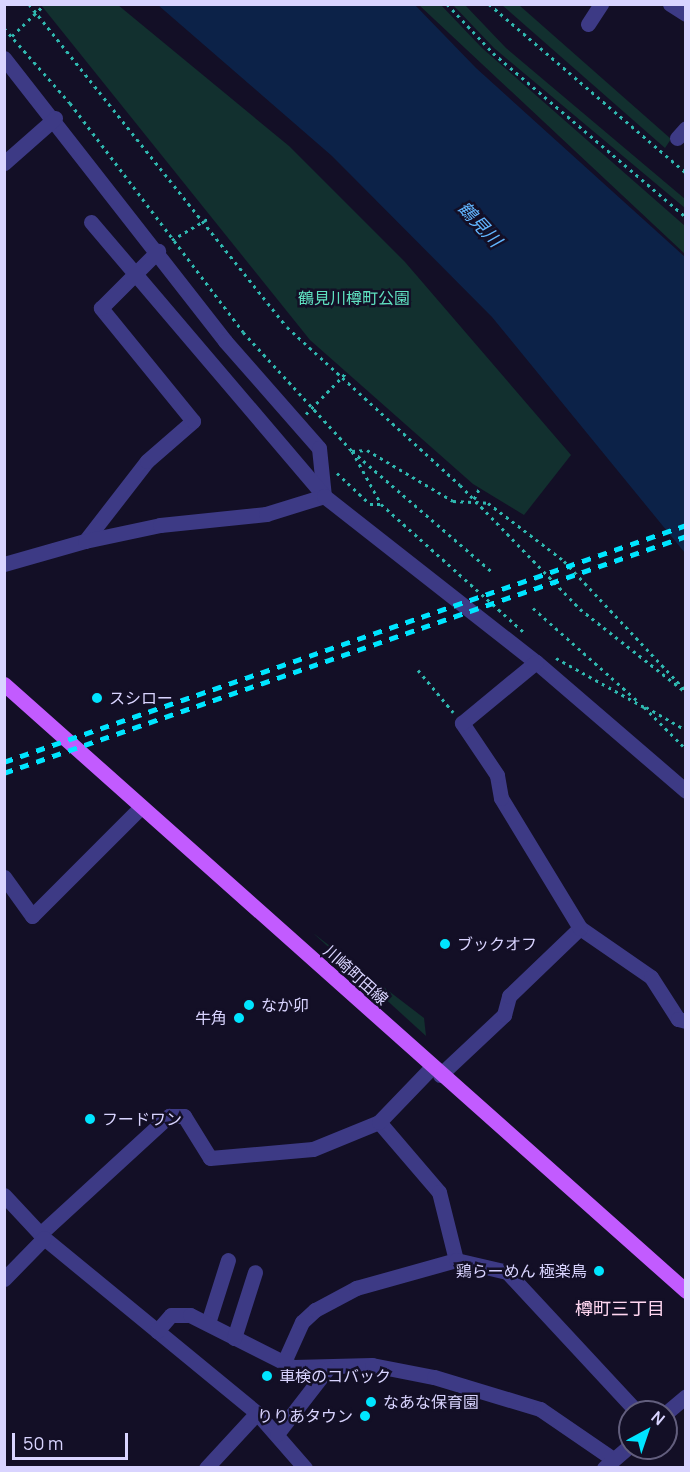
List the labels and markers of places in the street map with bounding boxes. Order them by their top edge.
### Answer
place label: スシロー [109,688,173,708]
marker: スシロー [90,691,104,705]
place label: ブックオフ [457,934,537,954]
marker: ブックオフ [438,937,452,951]
place label: なか卯 [261,995,309,1015]
marker: なか卯 [242,998,256,1012]
place label: 牛角 [195,1008,227,1028]
marker: 牛角 [232,1011,246,1025]
place label: フードワン [102,1109,182,1129]
marker: フードワン [83,1112,97,1126]
place label: 鶏らーめん 極楽鳥 [456,1261,587,1281]
marker: 鶏らーめん 極楽鳥 [592,1264,606,1278]
place label: 車検のコバック [279,1366,391,1386]
marker: 車検のコバック [260,1369,274,1383]
place label: なあな保育園 [383,1392,479,1412]
marker: なあな保育園 [364,1395,378,1409]
place label: りりあタウン [257,1406,353,1426]
marker: りりあタウン [358,1409,372,1423]

